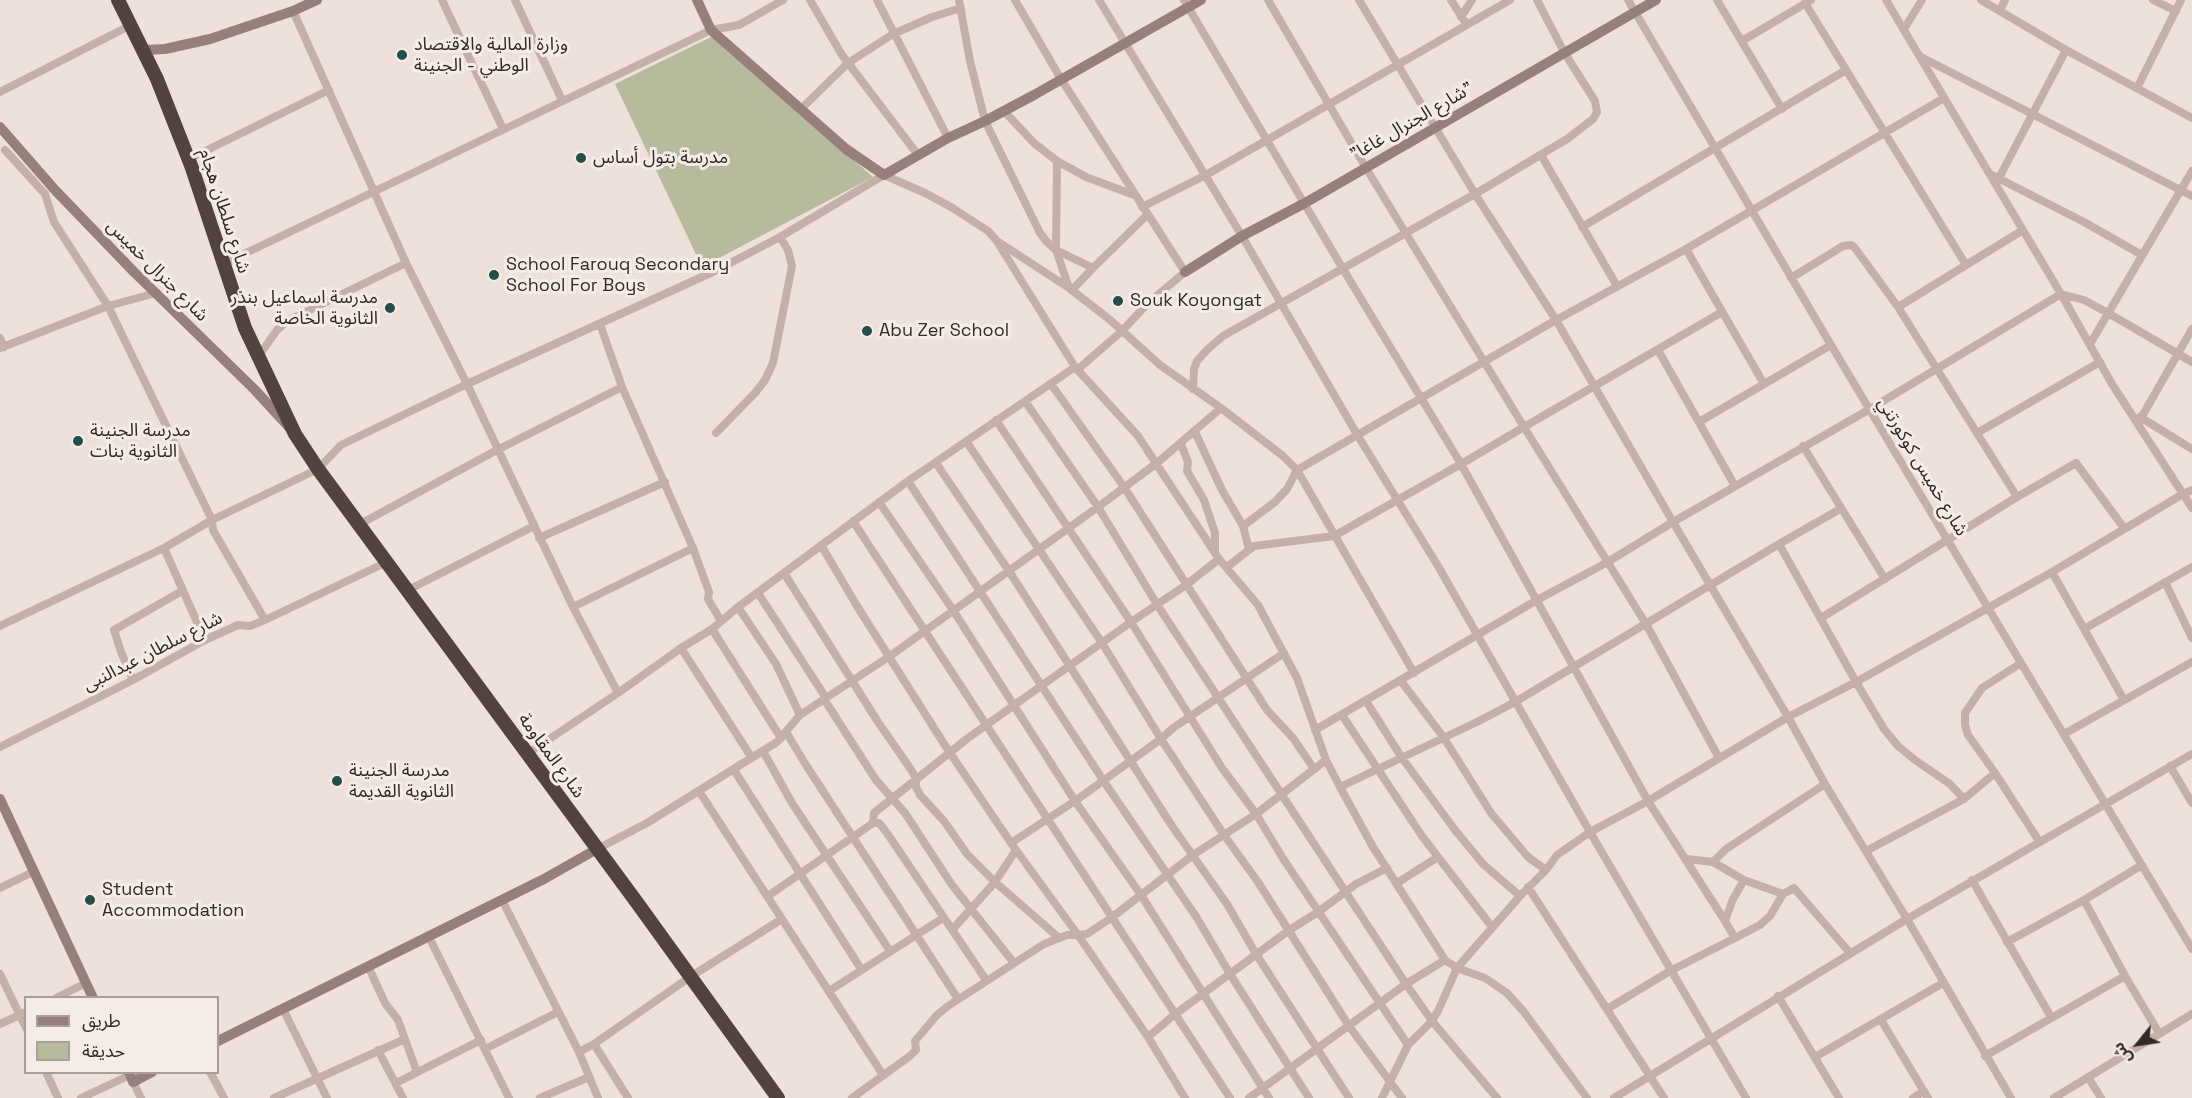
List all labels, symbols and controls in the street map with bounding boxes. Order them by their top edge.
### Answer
place label: وزارة المالية والاقتصاد الوطني - الجنينة [414,34,568,76]
marker: وزارة المالية والاقتصاد الوطني - الجنينة [395,48,409,62]
street label: "شارع الجنرال غاغا" [1347,78,1477,166]
street label: شارع سلطان هجام [194,146,254,276]
place label: مدرسة بتول أساس [593,147,728,169]
marker: مدرسة بتول أساس [574,151,588,165]
street label: شارع جنرال خميس [102,216,212,326]
place label: School Farouq Secondary School For Boys [506,254,729,296]
marker: School Farouq Secondary School For Boys [487,268,501,282]
place label: مدرسة اسماعيل بنذر الثانوية الخاصة [231,287,378,330]
place label: Souk Koyongat [1130,290,1262,312]
marker: Souk Koyongat [1111,294,1125,308]
marker: مدرسة اسماعيل بنذر الثانوية الخاصة [383,301,397,315]
place label: Abu Zer School [879,320,1009,342]
marker: Abu Zer School [860,324,874,338]
street label: شارع خميس كوكورتني [1872,394,1972,540]
place label: مدرسة الجنينة الثانوية بنات [90,420,191,462]
marker: مدرسة الجنينة الثانوية بنات [71,434,85,448]
street label: شارع سلطان عبدالنبى [80,608,226,696]
street label: شارع المقاومة [513,709,589,803]
place label: مدرسة الجنينة الثانوية القديمة [349,760,454,802]
marker: مدرسة الجنينة الثانوية القديمة [330,774,344,788]
place label: Student Accommodation [102,879,244,922]
marker: Student Accommodation [83,893,97,907]
legend [24,996,219,1074]
text: طريق [82,1009,121,1032]
north arrow [2108,1014,2168,1074]
text: حديقة [82,1039,125,1062]
text: ش [2107,1039,2137,1068]

